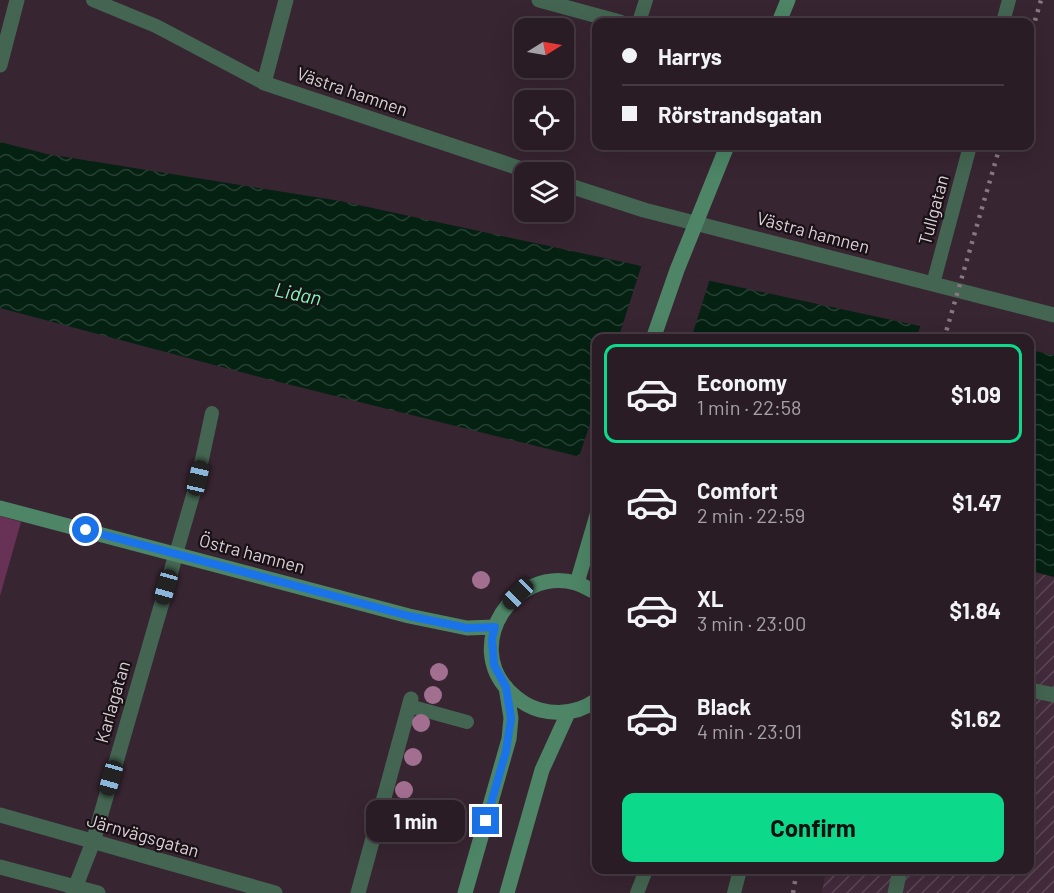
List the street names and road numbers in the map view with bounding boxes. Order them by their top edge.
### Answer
street label: Västra hamnen [294,62,411,120]
street label: Tullgatan [913,172,953,247]
street label: Västra hamnen [754,206,872,258]
street label: Östra hamnen [197,528,307,578]
street label: Karlagatan [90,658,134,745]
street label: Järnvägsgatan [85,809,202,862]

